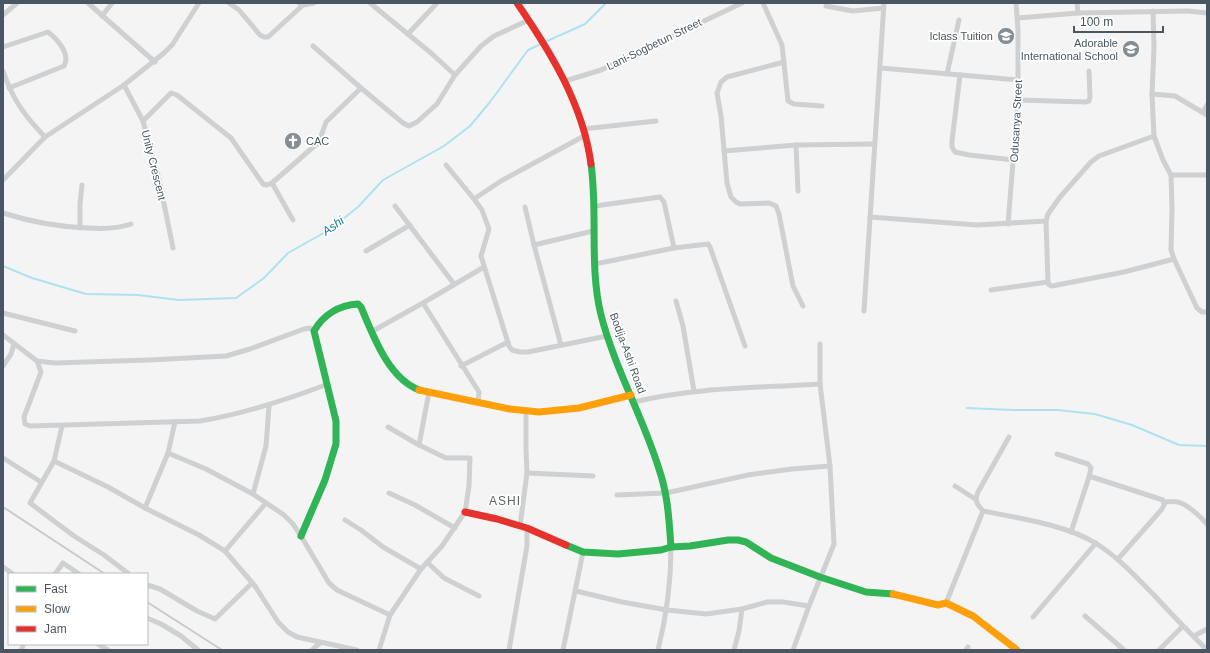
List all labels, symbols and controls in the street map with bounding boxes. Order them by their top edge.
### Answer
scale bar [1074,8,1163,34]
text: 100 m [1080,15,1113,29]
street label: Lani-Sogbetun Street [605,16,703,72]
school or university icon: Iclass Tuition [996,26,1016,46]
place label: Iclass Tuition [929,30,993,42]
place label: Adorable International School [1021,37,1118,62]
school or university icon: Adorable International School [1121,39,1141,59]
street label: Odusanya Street [1008,79,1024,163]
street label: Unity Crescent [139,129,169,201]
church icon: CAC [283,131,303,151]
place label: CAC [306,135,329,147]
water label: Ashi [319,213,347,239]
street label: Bodija-Ashi Road [608,311,648,395]
district label: ASHI [489,494,521,508]
legend [8,573,148,645]
text: Fast [44,582,68,596]
text: Slow [44,602,70,616]
text: Jam [44,622,67,636]

